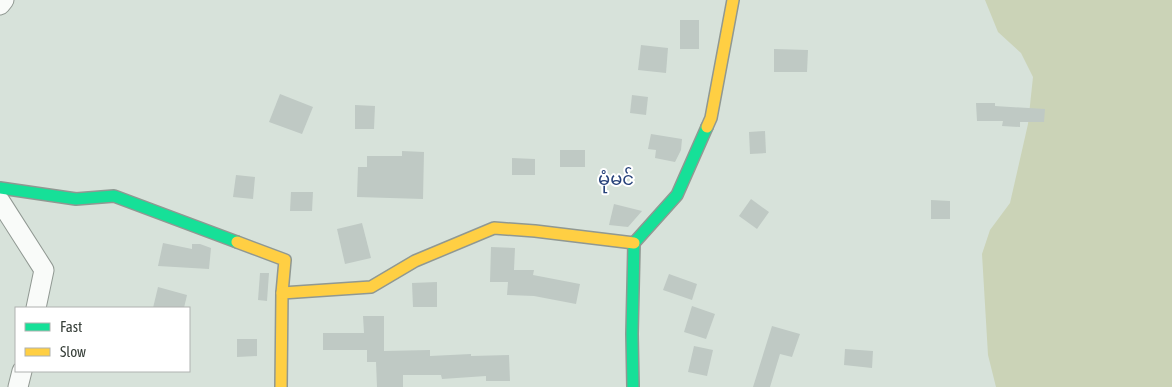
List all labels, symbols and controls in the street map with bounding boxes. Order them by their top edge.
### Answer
district label: မုံမင် [598,166,634,194]
legend [15,307,190,372]
text: Fast [60,318,82,335]
text: Slow [60,343,86,360]

